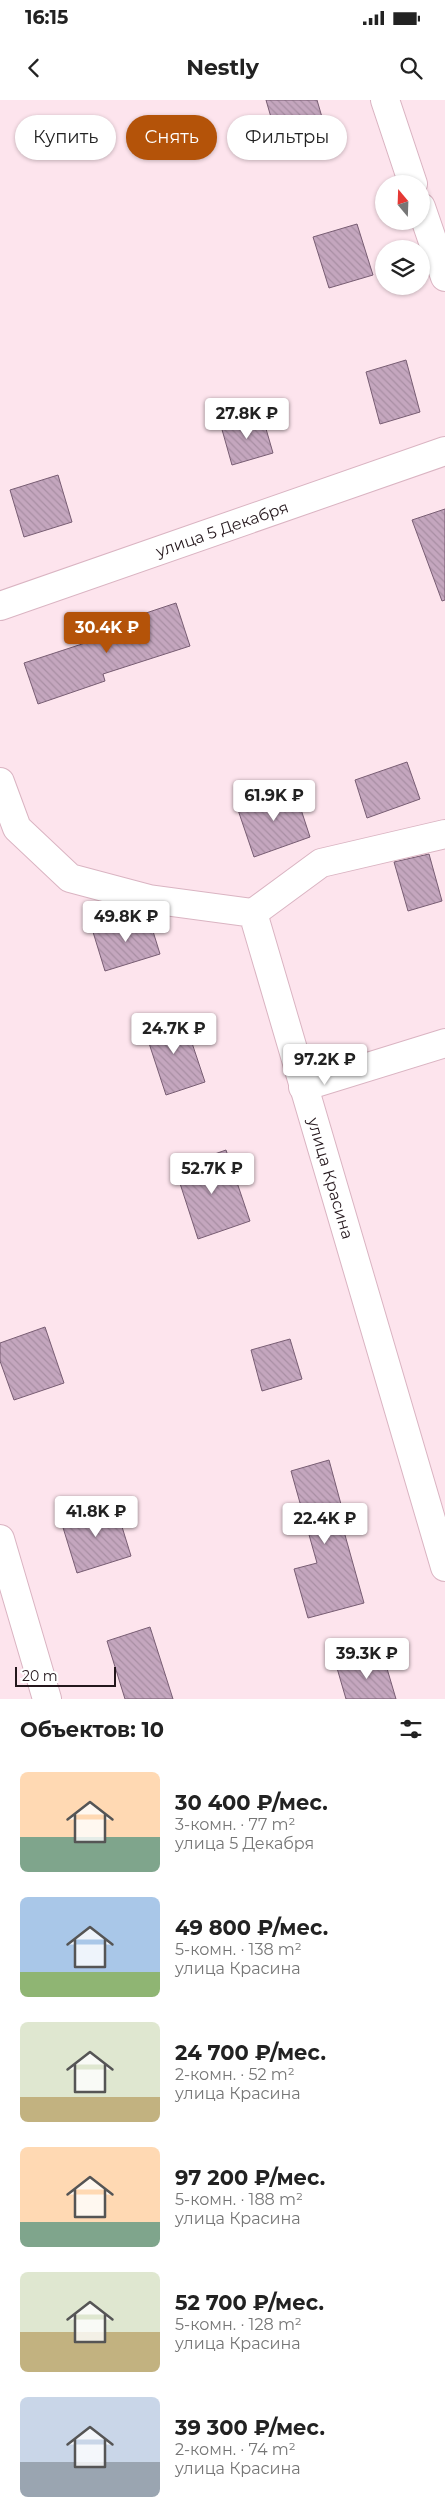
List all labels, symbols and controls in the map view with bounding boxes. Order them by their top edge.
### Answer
text: 16:15 [25,6,68,29]
icon: back [20,54,48,82]
text: Nestly [186,54,259,81]
icon: search [397,54,425,82]
chip: Купить [15,115,116,160]
chip: Снять [126,115,217,160]
chip: Фильтры [227,115,347,160]
north arrow [375,175,430,230]
map controls [375,175,430,295]
button: layers [375,240,430,295]
pin: 27.8K ₽ [201,398,293,440]
text: 27.8K ₽ [216,404,278,423]
street label: улица 5 Декабря [152,497,291,561]
pin: 30.4K ₽ [61,612,153,654]
text: 30.4K ₽ [75,618,139,637]
pin: 61.9K ₽ [228,780,320,822]
text: 61.9K ₽ [244,786,304,805]
pin: 49.8K ₽ [80,900,172,943]
text: 49.8K ₽ [94,907,158,926]
pin: 24.7K ₽ [128,1012,220,1055]
text: 24.7K ₽ [142,1019,206,1038]
pin: 97.2K ₽ [279,1044,371,1086]
text: 97.2K ₽ [294,1050,356,1069]
street label: улица Красина [304,1114,358,1241]
pin: 52.7K ₽ [166,1152,258,1195]
text: 52.7K ₽ [181,1159,243,1178]
pin: 41.8K ₽ [50,1496,142,1538]
text: 41.8K ₽ [66,1502,126,1521]
pin: 22.4K ₽ [279,1502,371,1545]
text: 22.4K ₽ [293,1509,357,1528]
pin: 39.3K ₽ [321,1638,413,1680]
text: 39.3K ₽ [336,1644,398,1663]
scale bar [15,1664,116,1687]
text: 20 m [22,1667,58,1685]
icon: filters [397,1715,425,1743]
text: Объектов: 10 [20,1717,164,1742]
text: 30 400 ₽/мес. [175,1790,328,1815]
icon: home [60,1792,120,1852]
text: 3-комн. · 77 m² [175,1815,295,1834]
text: улица 5 Декабря [175,1834,314,1853]
text: 49 800 ₽/мес. [175,1915,328,1940]
icon: home [60,1917,120,1977]
text: 5-комн. · 138 m² [175,1940,302,1959]
text: улица Красина [175,1959,301,1978]
text: 24 700 ₽/мес. [175,2040,326,2065]
icon: home [60,2042,120,2102]
text: 2-комн. · 52 m² [175,2065,295,2084]
text: улица Красина [175,2084,301,2103]
text: 97 200 ₽/мес. [175,2165,325,2190]
icon: home [60,2167,120,2227]
text: 5-комн. · 188 m² [175,2190,303,2209]
text: улица Красина [175,2209,301,2228]
text: 52 700 ₽/мес. [175,2290,324,2315]
icon: home [60,2292,120,2352]
text: 5-комн. · 128 m² [175,2315,302,2334]
text: улица Красина [175,2334,301,2353]
text: 39 300 ₽/мес. [175,2415,325,2440]
icon: home [60,2417,120,2477]
text: 2-комн. · 74 m² [175,2440,296,2459]
text: улица Красина [175,2459,301,2478]

